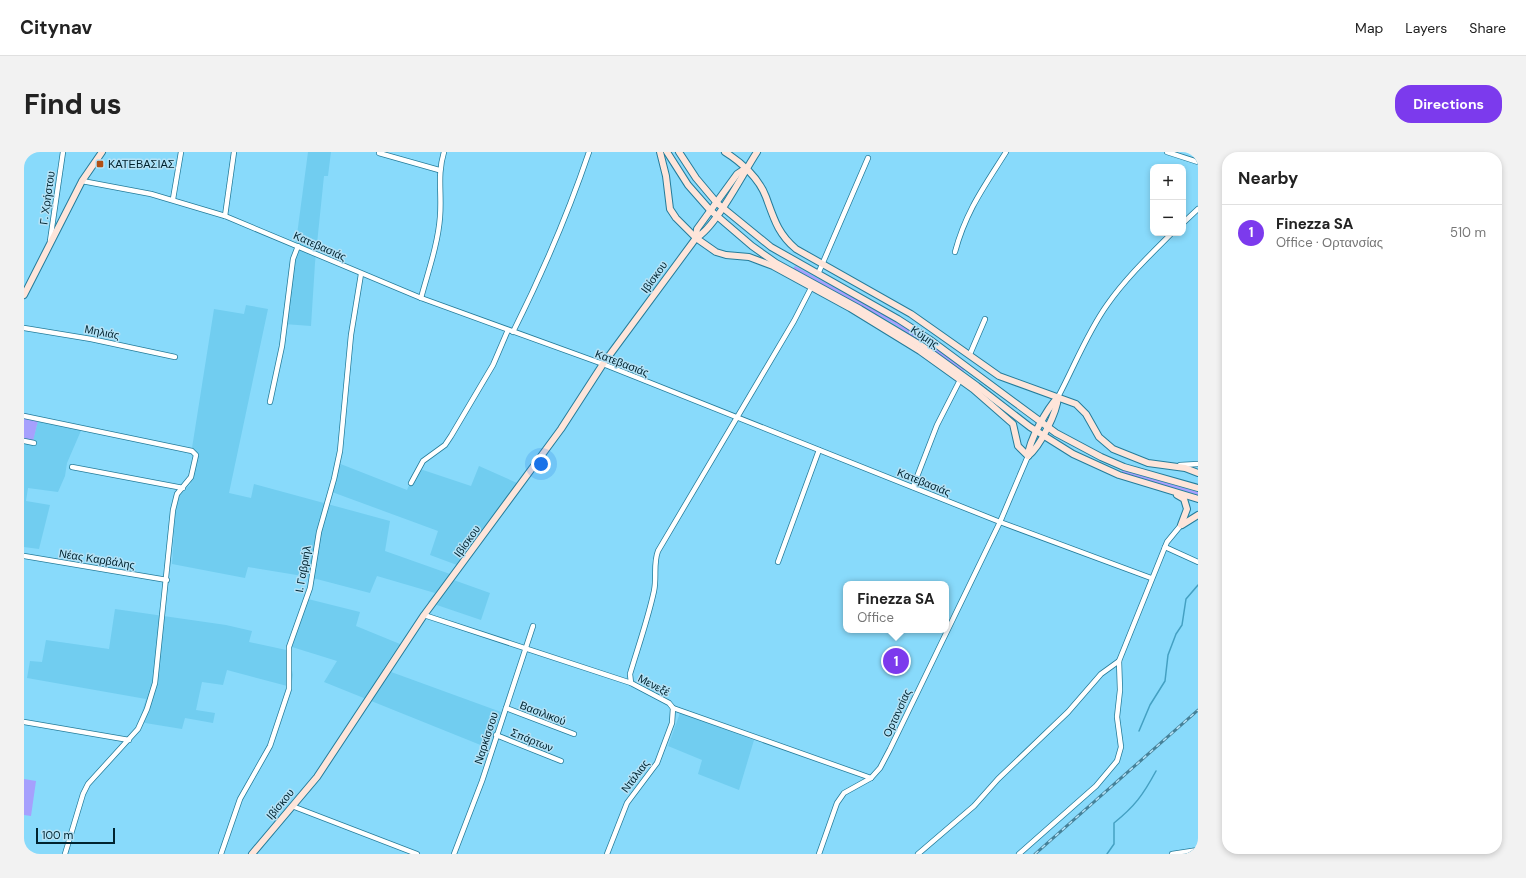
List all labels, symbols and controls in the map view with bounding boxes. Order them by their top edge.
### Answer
text: Citynav [20,15,92,40]
text: Map [1355,19,1383,37]
text: Layers [1405,19,1447,37]
text: Share [1469,19,1506,37]
button: Directions [1395,85,1502,123]
text: Find us [24,86,122,123]
place label: ΚΑΤΕΒΑΣΙΑΣ [108,157,175,171]
marker: ΚΑΤΕΒΑΣΙΑΣ [95,159,105,169]
map controls [1150,164,1186,236]
button: + [1150,164,1186,200]
text: Nearby [1238,167,1298,189]
street label: Γ. Χρήστου [36,170,58,226]
button: − [1150,200,1186,236]
text: Finezza SA [1276,214,1353,234]
text: 1 [1249,224,1253,241]
text: 510 m [1450,224,1486,241]
street label: Κατεβασιάς [291,228,349,264]
text: Office · Ορτανσίας [1276,234,1383,251]
street label: Ιβίσκου [638,258,670,296]
street label: Μηλιάς [84,322,120,342]
street label: Κύμης [908,322,942,352]
street label: Κατεβασιάς [593,346,651,380]
your location [531,454,551,474]
street label: Κατεβασιάς [895,465,953,499]
street label: Ιβίσκου [451,522,483,560]
street label: Ι. Γαβριήλ [292,544,314,593]
street label: Νέας Καρβάλης [58,546,136,572]
popup [843,581,949,633]
text: Finezza SA [857,589,935,609]
text: Office [857,609,894,626]
pin: 1 [883,646,909,676]
street label: Μενεξέ [636,671,673,699]
street label: Ορτανσίας [880,687,914,739]
street label: Βασιλικού [518,698,568,728]
street label: Ναρκίσσου [471,710,501,766]
street label: Σπάρτων [509,725,556,755]
street label: Ντάλιας [618,757,652,795]
street label: Ιβίσκου [263,786,297,822]
scale bar [36,826,115,845]
text: 100 m [42,828,73,842]

